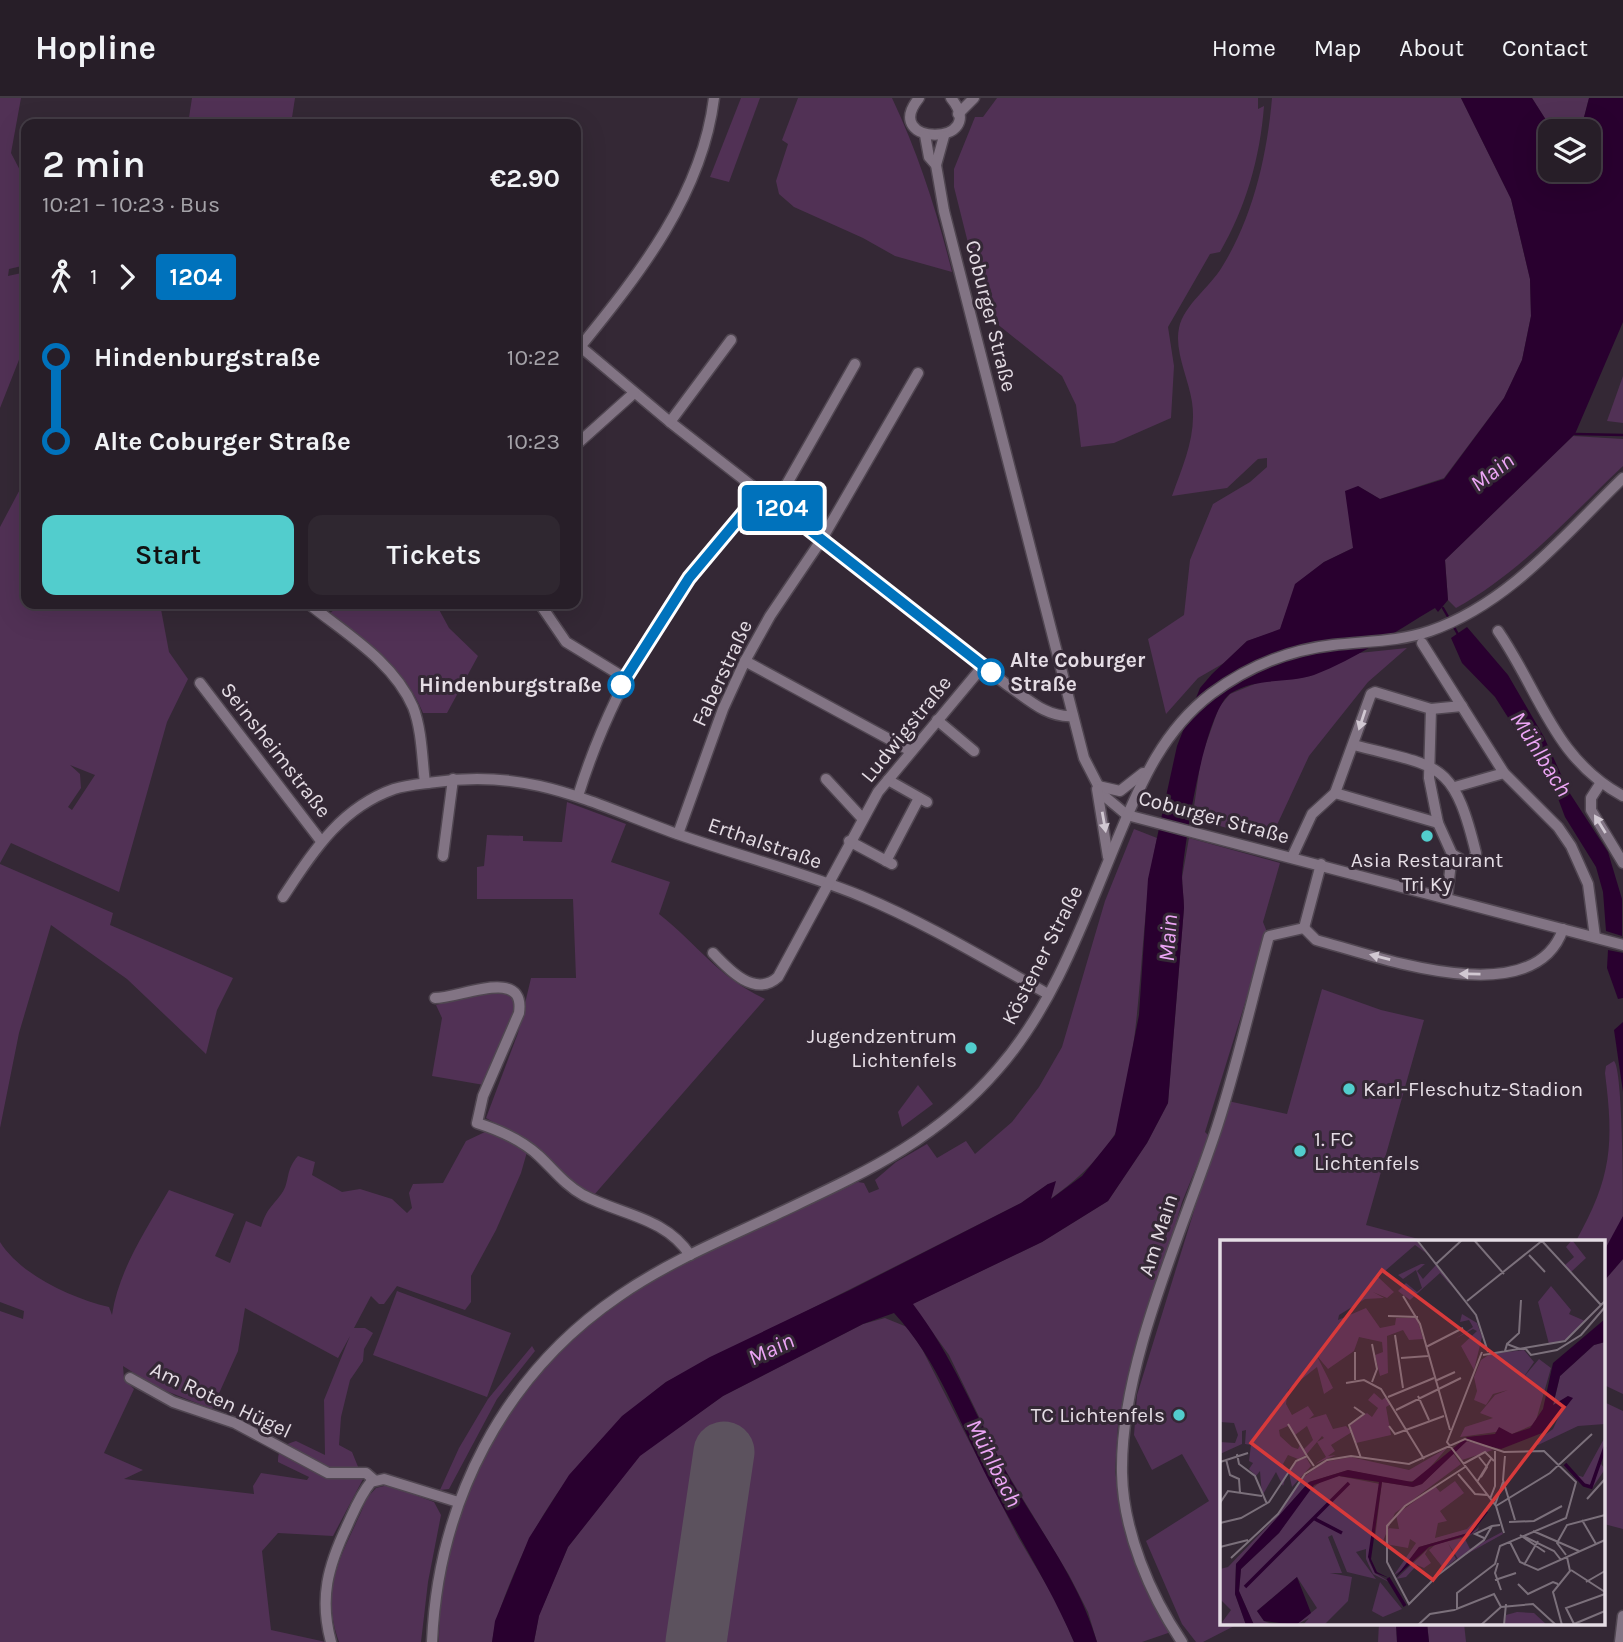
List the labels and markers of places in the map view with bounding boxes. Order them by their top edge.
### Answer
place label: Alte Coburger Straße [1010,648,1146,696]
marker: Alte Coburger Straße [978,659,1004,685]
marker: Hindenburgstraße [608,672,634,698]
place label: Hindenburgstraße [419,673,602,697]
marker: Asia Restaurant Tri Ky [1419,828,1435,844]
place label: Asia Restaurant Tri Ky [1351,848,1503,896]
place label: Jugendzentrum Lichtenfels [807,1024,957,1072]
marker: Jugendzentrum Lichtenfels [963,1040,979,1056]
place label: Karl-Fleschutz-Stadion [1363,1077,1583,1101]
marker: Karl-Fleschutz-Stadion [1341,1081,1357,1097]
place label: 1. FC Lichtenfels [1314,1127,1420,1175]
marker: 1. FC Lichtenfels [1292,1143,1308,1159]
place label: TC Lichtenfels [1031,1403,1165,1427]
marker: TC Lichtenfels [1171,1407,1187,1423]

